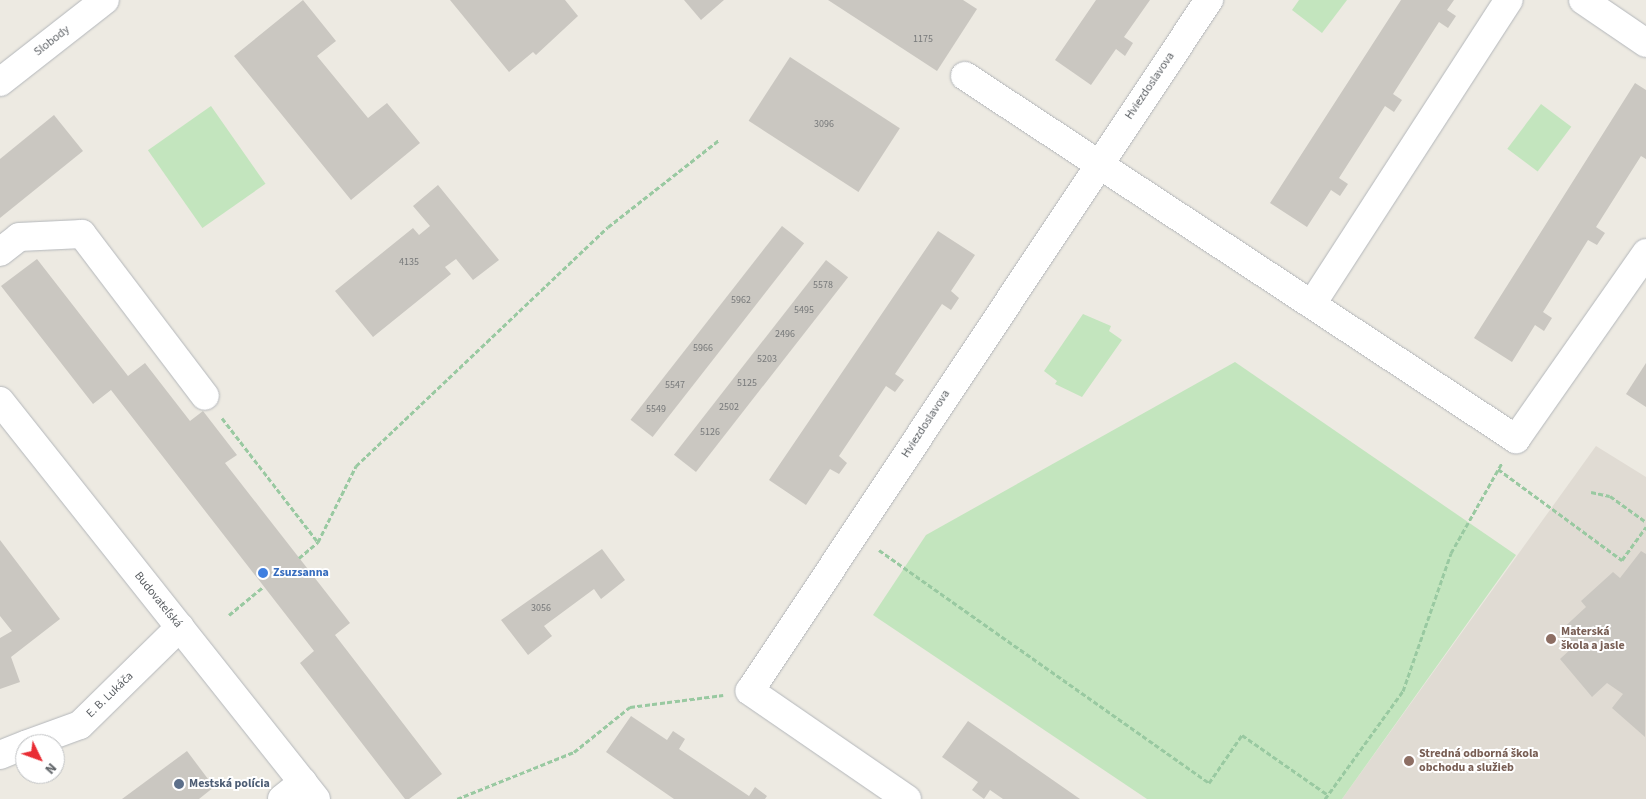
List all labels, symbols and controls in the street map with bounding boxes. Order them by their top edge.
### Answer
street label: Slobody [31,23,73,59]
house number: 1175 [913,34,933,46]
street label: Hviezdoslavova [1122,50,1178,122]
house number: 3096 [814,119,834,131]
house number: 4135 [399,257,419,269]
house number: 5578 [813,280,833,292]
house number: 5962 [731,295,751,307]
house number: 5495 [794,305,814,317]
house number: 2496 [775,329,795,341]
house number: 5966 [693,343,713,355]
house number: 5203 [757,354,777,366]
house number: 5125 [737,378,757,390]
house number: 5547 [665,380,685,392]
street label: Hviezdoslavova [899,387,953,461]
house number: 2502 [719,402,739,414]
house number: 5549 [646,404,666,416]
house number: 5126 [700,427,720,439]
place label: Zsuzsanna [273,566,329,580]
marker: Zsuzsanna [257,567,269,579]
street label: Budovateľská [131,569,185,631]
house number: 3056 [531,603,551,615]
place label: Materská škola a jasle [1561,625,1625,653]
marker: Materská škola a jasle [1545,633,1557,645]
street label: E. B. Lukáča [84,669,136,721]
north arrow [15,734,65,784]
place label: Stredná odborná škola obchodu a služieb [1419,747,1539,775]
marker: Stredná odborná škola obchodu a služieb [1403,755,1415,767]
text: N [40,758,61,779]
place label: Mestská polícia [189,777,270,791]
marker: Mestská polícia [173,778,185,790]

